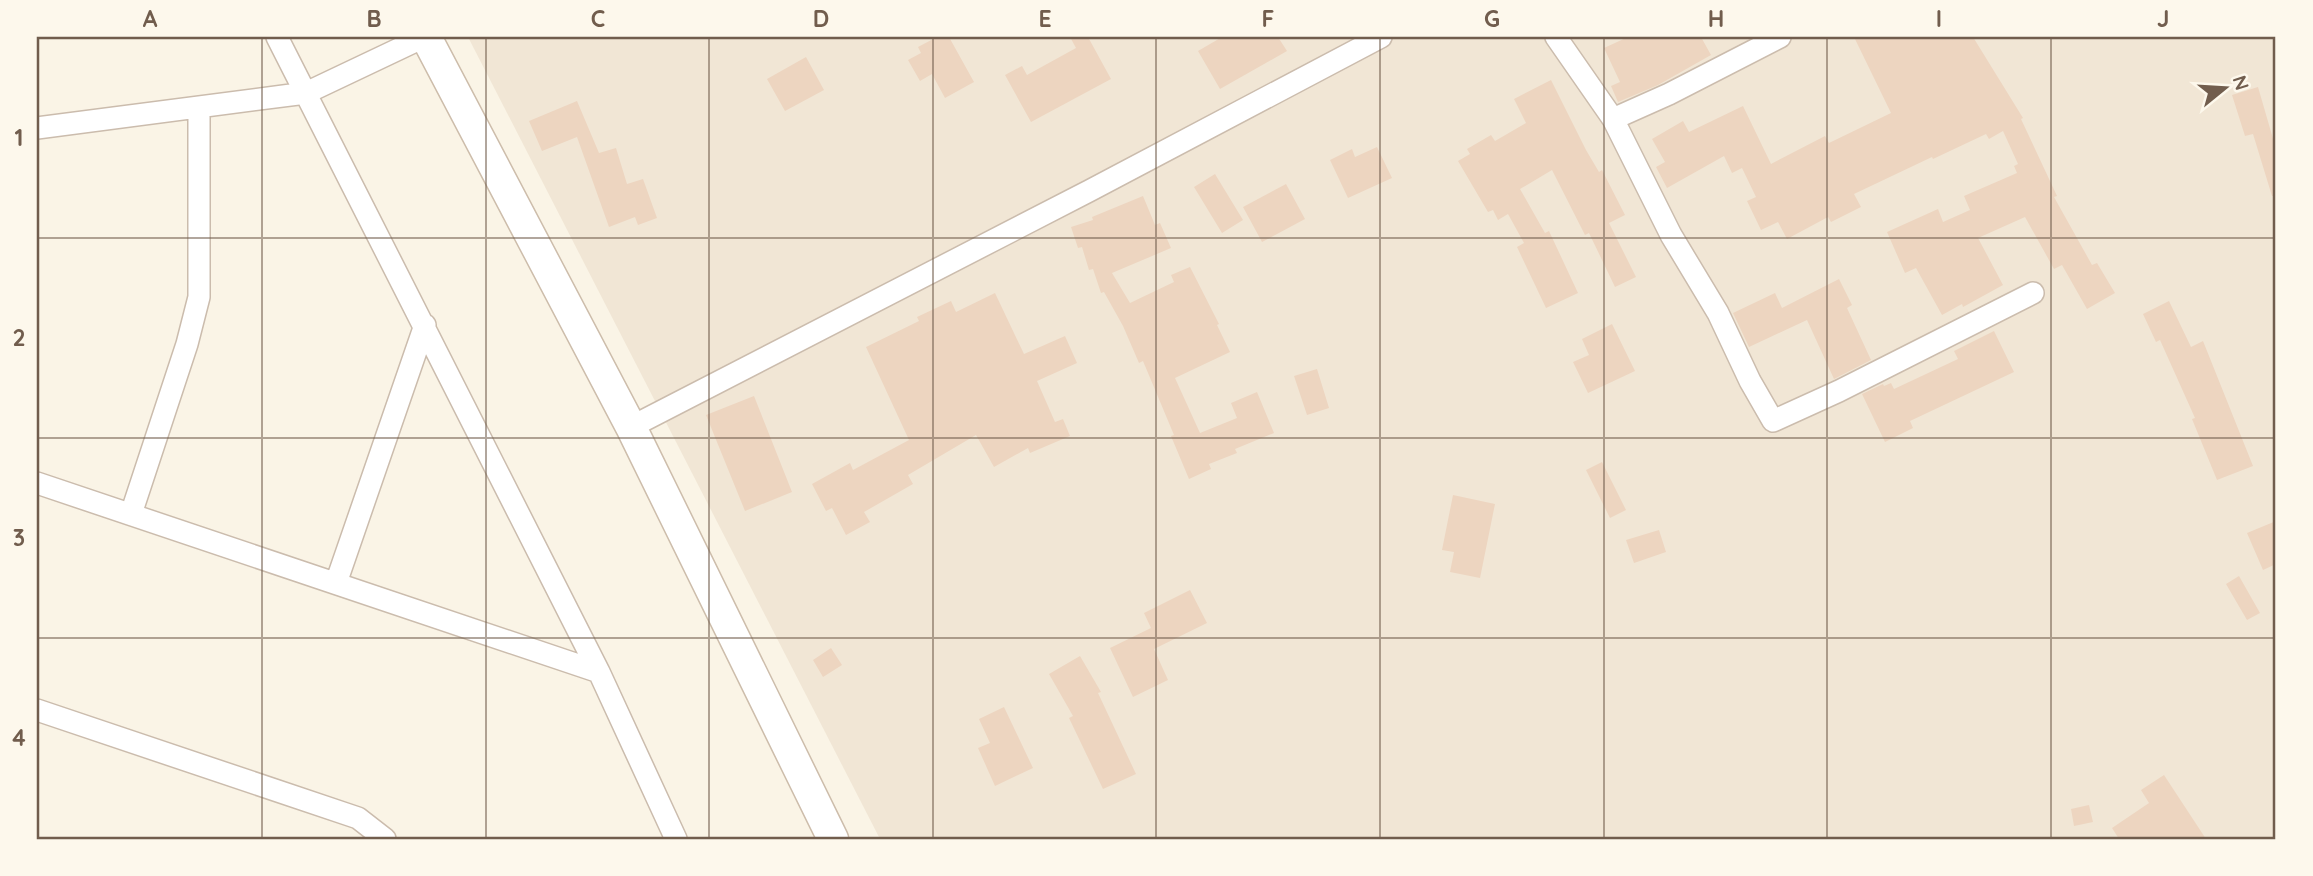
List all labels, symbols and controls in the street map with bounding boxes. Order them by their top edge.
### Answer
text: A [143,4,158,33]
text: B [366,4,382,33]
text: C [591,4,605,33]
text: D [813,4,829,33]
text: E [1038,4,1052,33]
text: F [1262,4,1274,33]
text: G [1484,4,1500,33]
text: H [1708,4,1724,33]
text: I [1936,4,1942,33]
text: J [2157,4,2169,33]
north arrow [2190,52,2260,122]
text: N [2228,72,2255,93]
text: 1 [15,123,23,152]
text: 2 [12,323,26,352]
text: 3 [13,523,25,552]
text: 4 [12,723,26,752]

